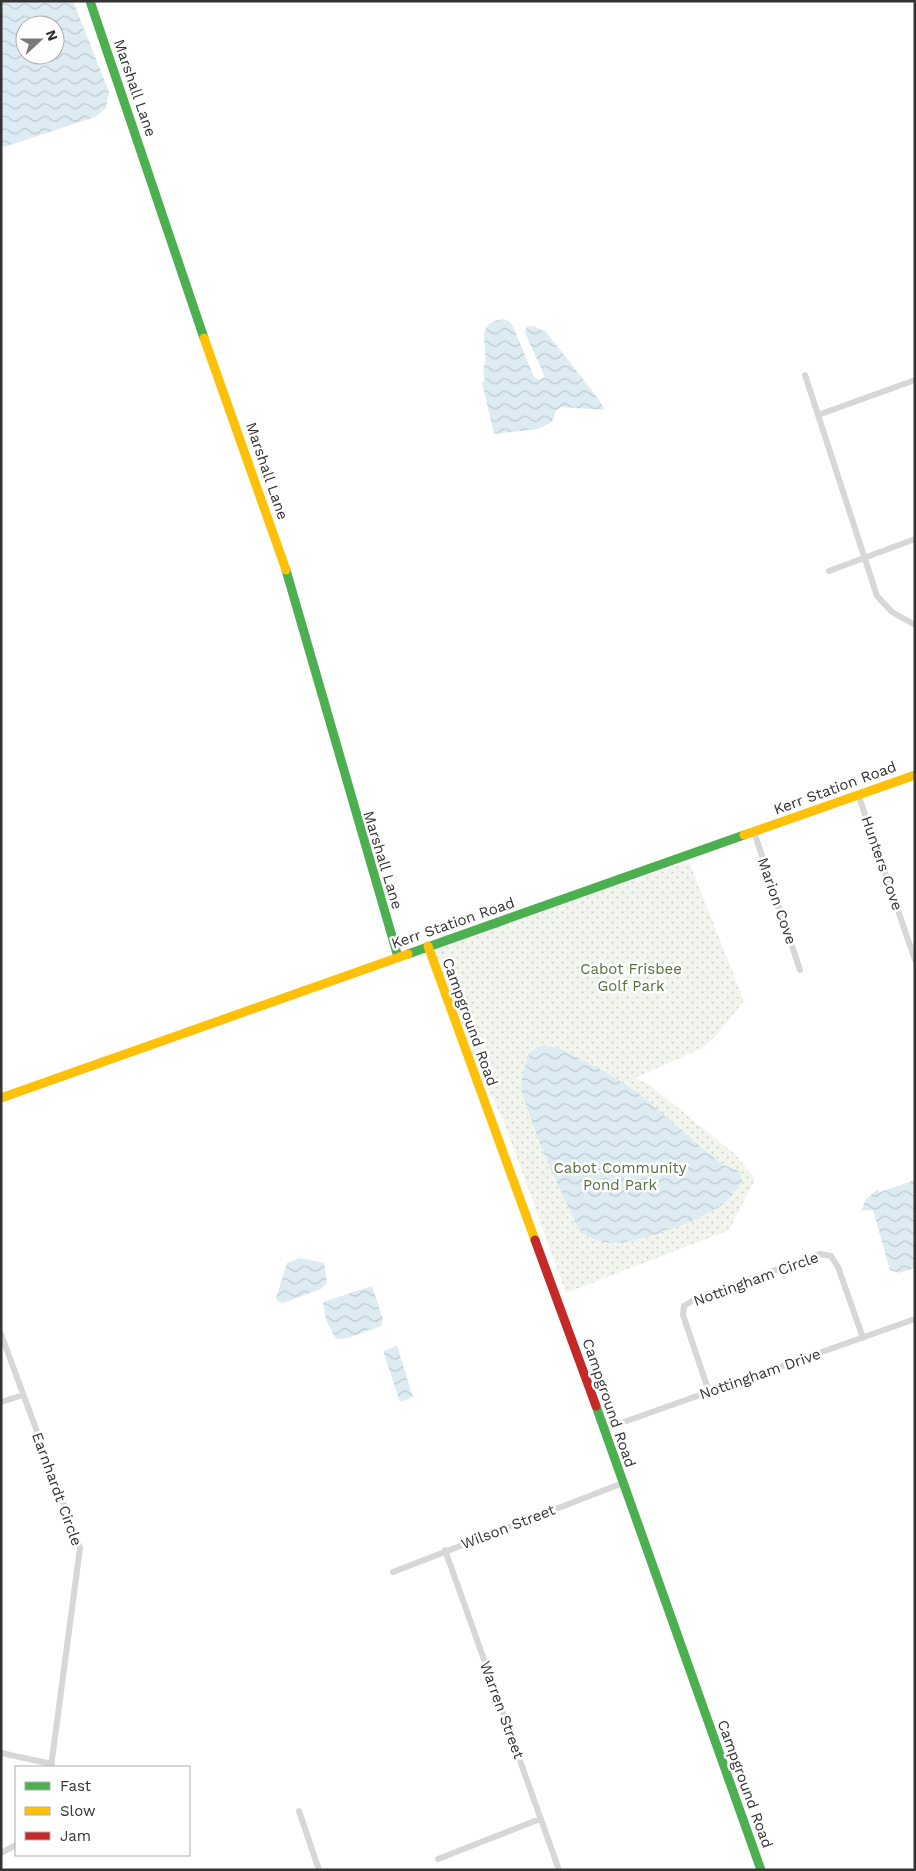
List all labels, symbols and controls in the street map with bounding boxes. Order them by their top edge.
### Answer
north arrow [15,15,65,65]
text: N [43,28,61,43]
street label: Marshall Lane [110,37,160,139]
street label: Marshall Lane [242,420,292,522]
street label: Kerr Station Road [771,757,899,819]
street label: Marshall Lane [360,809,406,911]
street label: Hunters Cove [857,813,907,913]
street label: Marion Cove [754,855,800,947]
street label: Kerr Station Road [389,893,517,953]
street label: Campground Road [438,955,502,1089]
park label: Cabot Frisbee Golf Park [580,960,682,995]
park label: Cabot Community Pond Park [554,1159,687,1194]
street label: Nottingham Circle [691,1248,821,1310]
street label: Campground Road [579,1336,639,1470]
street label: Nottingham Drive [697,1345,823,1403]
street label: Earnhardt Circle [28,1430,86,1548]
street label: Wilson Street [458,1501,558,1553]
street label: Warren Street [476,1659,528,1762]
street label: Campground Road [713,1717,777,1851]
legend [15,1766,190,1856]
text: Fast [60,1777,92,1795]
text: Slow [60,1802,96,1820]
text: Jam [60,1827,91,1845]

